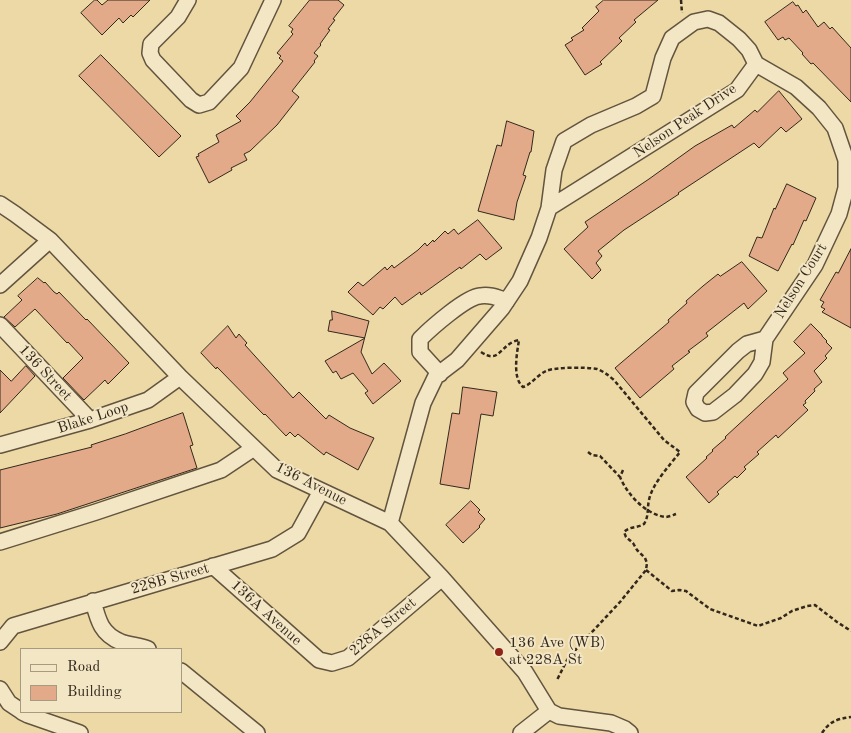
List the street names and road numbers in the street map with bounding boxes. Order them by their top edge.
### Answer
street label: Nelson Peak Drive [630,80,740,162]
street label: Nelson Court [771,240,831,322]
street label: 136 Street [15,341,75,405]
street label: Blake Loop [55,398,131,438]
street label: 136 Avenue [272,458,350,510]
street label: 228B Street [129,559,211,599]
street label: 136A Avenue [227,576,305,650]
street label: 228A Street [346,594,420,660]

